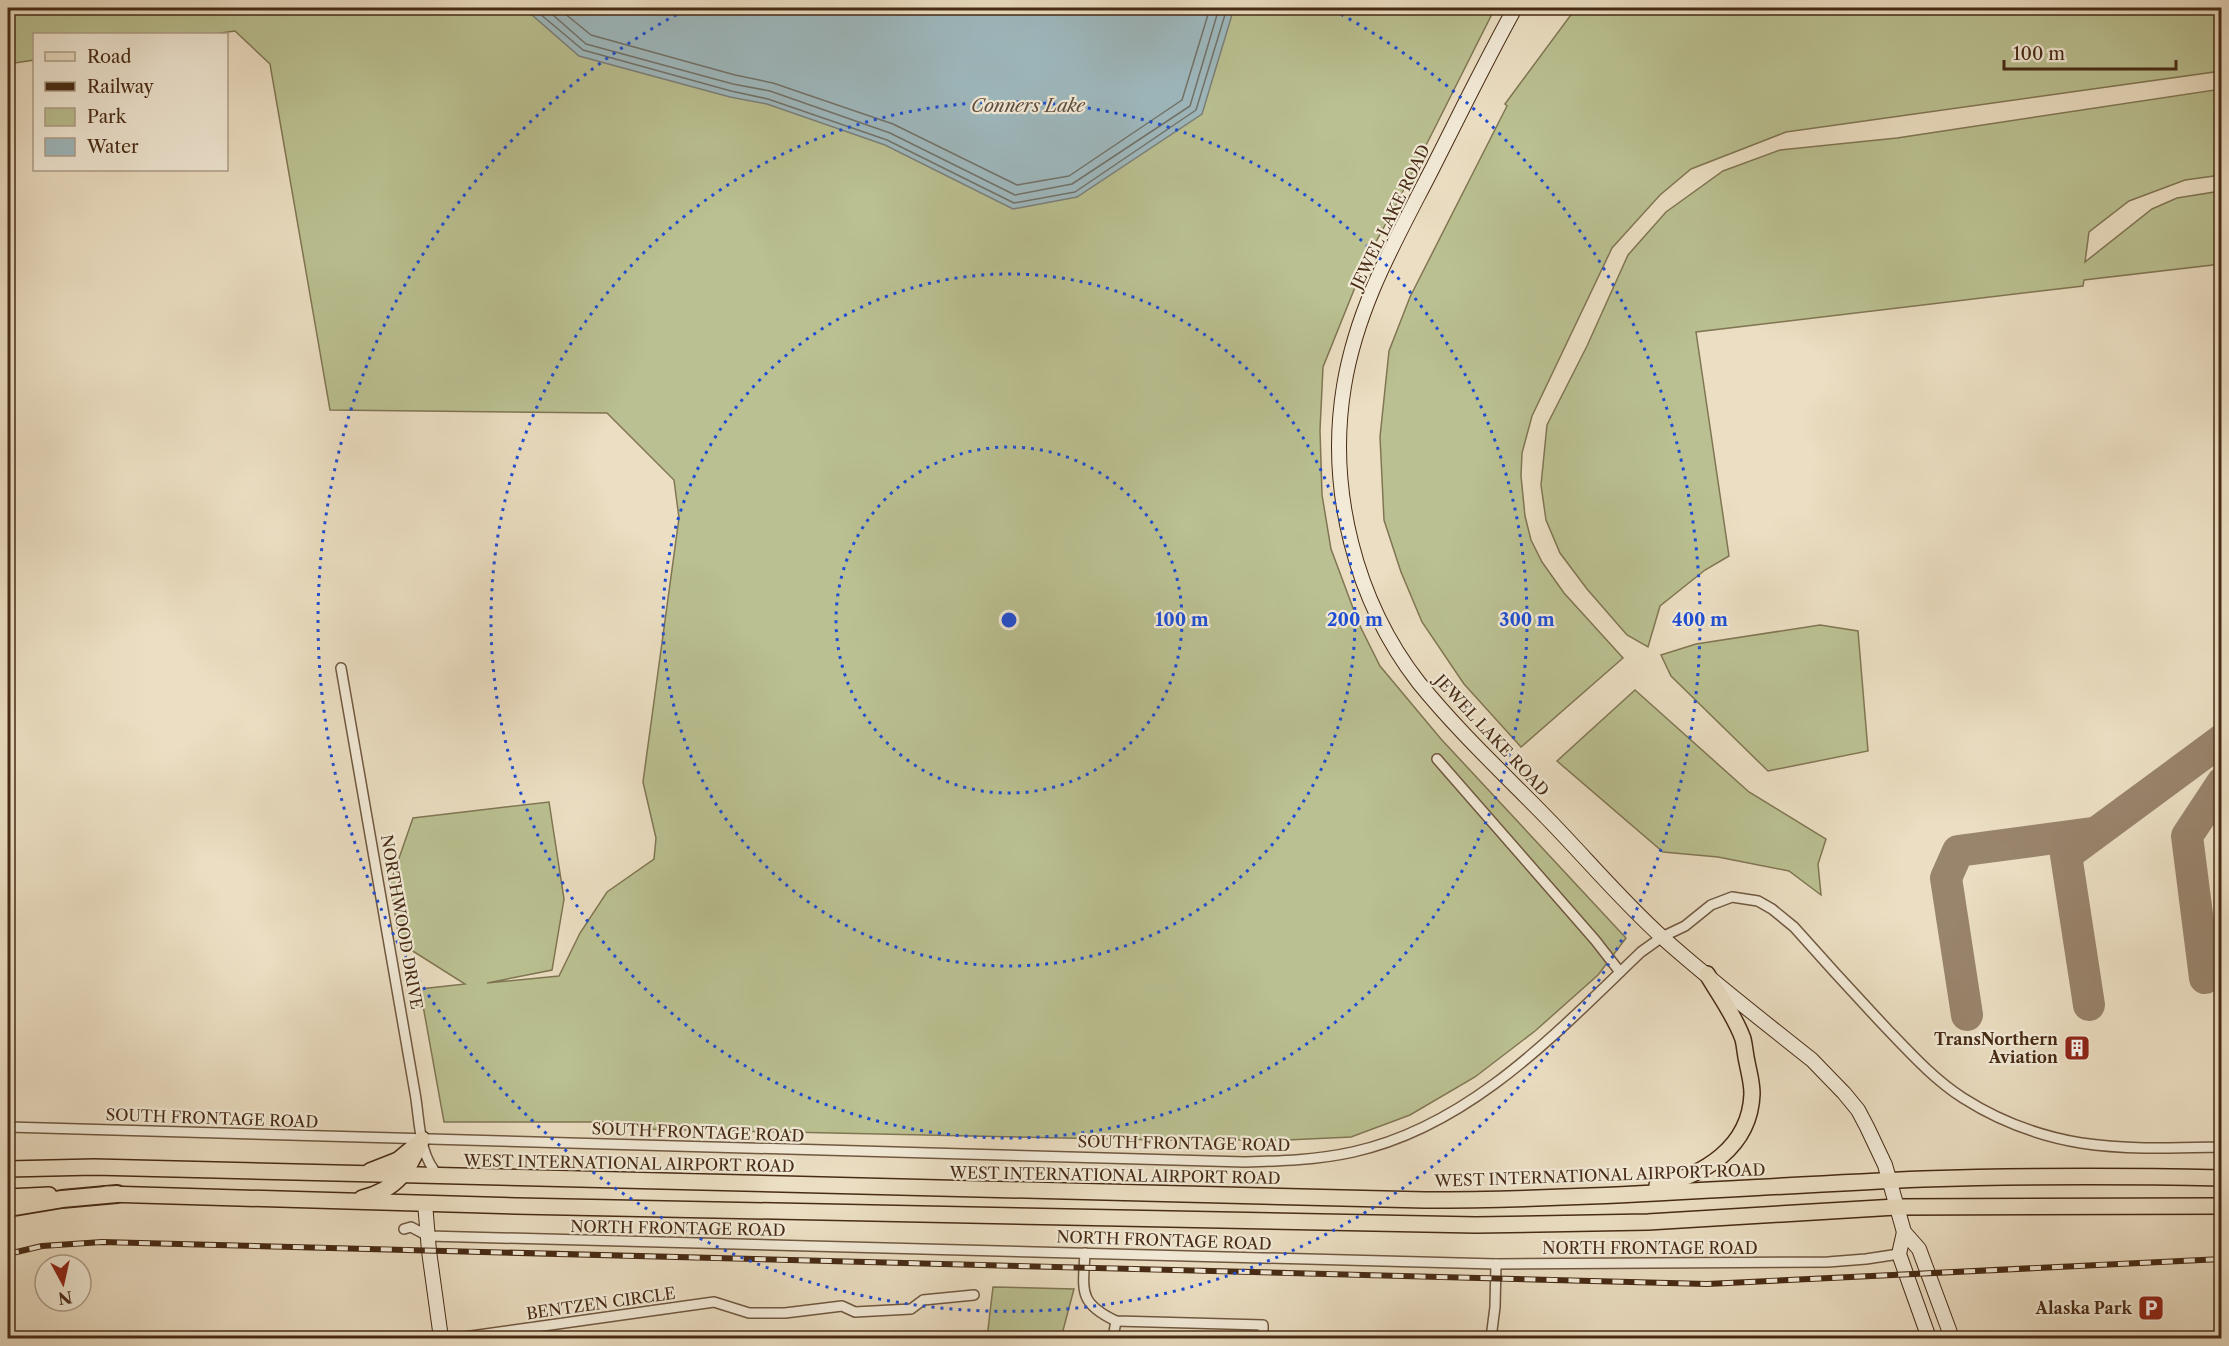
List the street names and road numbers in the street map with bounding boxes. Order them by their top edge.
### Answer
street label: JEWEL LAKE ROAD [1345,141,1434,296]
street label: JEWEL LAKE ROAD [1428,668,1554,800]
street label: NORTHWOOD DRIVE [377,833,427,1011]
street label: SOUTH FRONTAGE ROAD [105,1104,319,1132]
street label: SOUTH FRONTAGE ROAD [591,1118,805,1146]
street label: SOUTH FRONTAGE ROAD [1077,1131,1291,1155]
street label: WEST INTERNATIONAL AIRPORT ROAD [462,1150,795,1176]
street label: WEST INTERNATIONAL AIRPORT ROAD [1433,1159,1766,1191]
street label: WEST INTERNATIONAL AIRPORT ROAD [948,1162,1281,1188]
street label: NORTH FRONTAGE ROAD [570,1216,786,1240]
street label: NORTH FRONTAGE ROAD [1056,1226,1272,1254]
street label: NORTH FRONTAGE ROAD [1542,1238,1758,1258]
street label: BENTZEN CIRCLE [525,1283,677,1323]

